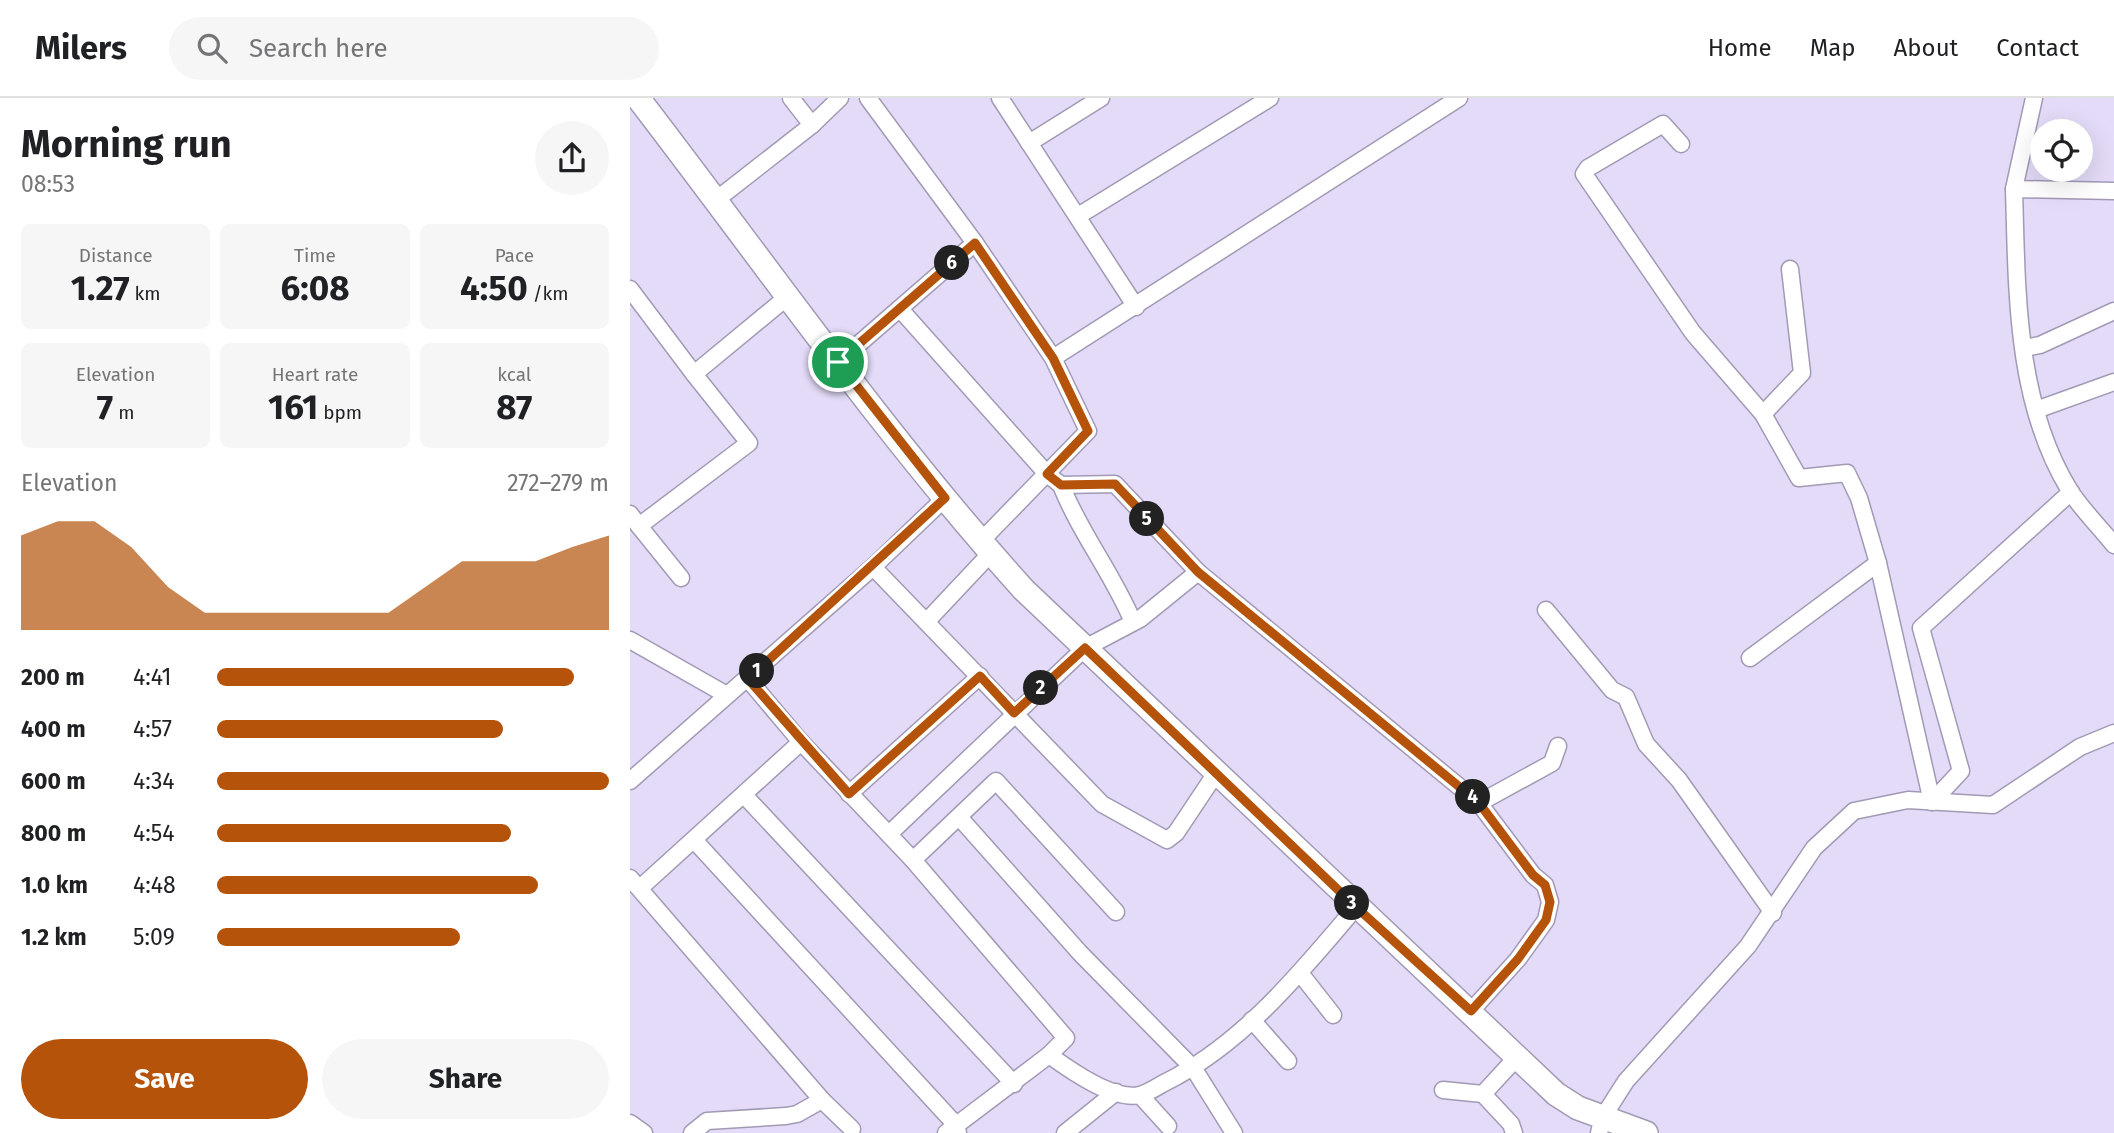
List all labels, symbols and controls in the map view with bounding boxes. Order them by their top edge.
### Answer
search box [169,17,659,80]
text: Milers [35,28,127,68]
icon: search [193,29,231,67]
text: Search here [249,33,388,64]
text: Home [1708,34,1772,62]
text: Map [1810,34,1856,62]
text: About [1894,34,1958,62]
text: Contact [1996,34,2079,62]
map controls [2030,119,2093,182]
button: locate [2030,119,2093,182]
text: Morning run [21,121,232,167]
button: share [535,121,609,195]
text: 08:53 [21,170,75,198]
text: Distance [79,244,153,267]
text: Time [294,244,336,267]
text: Pace [495,244,534,267]
pin: 6 [934,246,970,280]
text: 6 [946,251,957,274]
text: 1.27 [71,267,130,309]
text: 6:08 [281,267,349,309]
text: 4:50 [460,267,528,309]
text: km [130,282,161,305]
text: /km [528,282,569,305]
pin [808,332,868,392]
icon: arrive [819,343,857,381]
text: Elevation [76,363,155,386]
text: Heart rate [272,363,358,386]
text: kcal [497,363,531,386]
text: 7 [97,386,113,428]
text: 161 [268,386,318,428]
text: 87 [496,386,532,428]
text: m [113,401,135,424]
text: bpm [318,401,362,424]
text: Elevation [21,469,117,497]
text: 272–279 m [507,469,609,497]
pin: 5 [1130,502,1164,536]
text: 5 [1141,507,1152,530]
pin: 1 [740,654,774,688]
text: 1 [752,659,761,682]
text: 200 m [21,663,85,691]
text: 4:41 [133,663,172,691]
pin: 2 [1024,670,1058,706]
text: 2 [1036,676,1045,699]
text: 400 m [21,715,86,743]
text: 4:57 [133,715,172,743]
text: 600 m [21,767,86,795]
text: 4:34 [133,767,175,795]
pin: 4 [1456,780,1490,814]
text: 4 [1467,785,1478,808]
text: 800 m [21,819,86,847]
text: 4:54 [133,819,175,847]
text: 1.0 km [21,871,88,899]
text: 4:48 [133,871,176,899]
pin: 3 [1334,886,1370,920]
text: 3 [1347,891,1356,914]
text: 1.2 km [21,923,87,951]
text: 5:09 [133,923,175,951]
button: Save [21,1039,308,1119]
button: Share [322,1039,609,1119]

